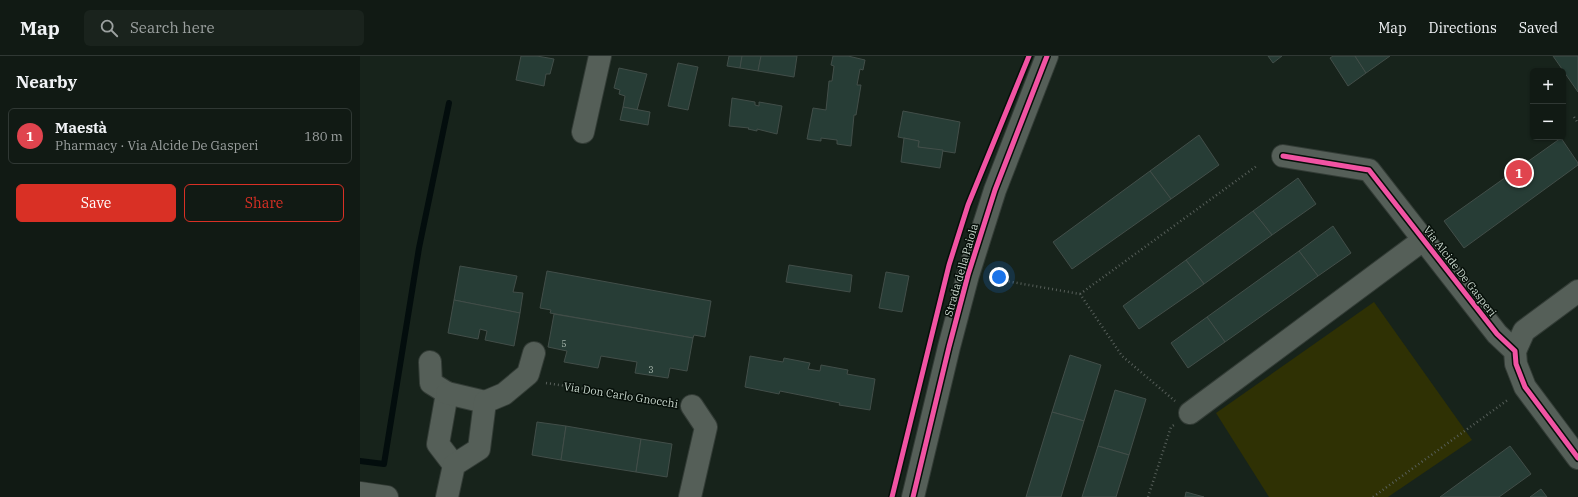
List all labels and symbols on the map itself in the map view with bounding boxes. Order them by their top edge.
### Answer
pin: 1 [1506,158,1532,188]
street label: Strada della Paiola [941,222,981,318]
street label: Via Alcide De Gasperi [1420,223,1500,319]
your location [989,267,1009,287]
house number: 5 [561,338,567,349]
house number: 3 [648,364,654,375]
street label: Via Don Carlo Gnocchi [563,379,680,411]

